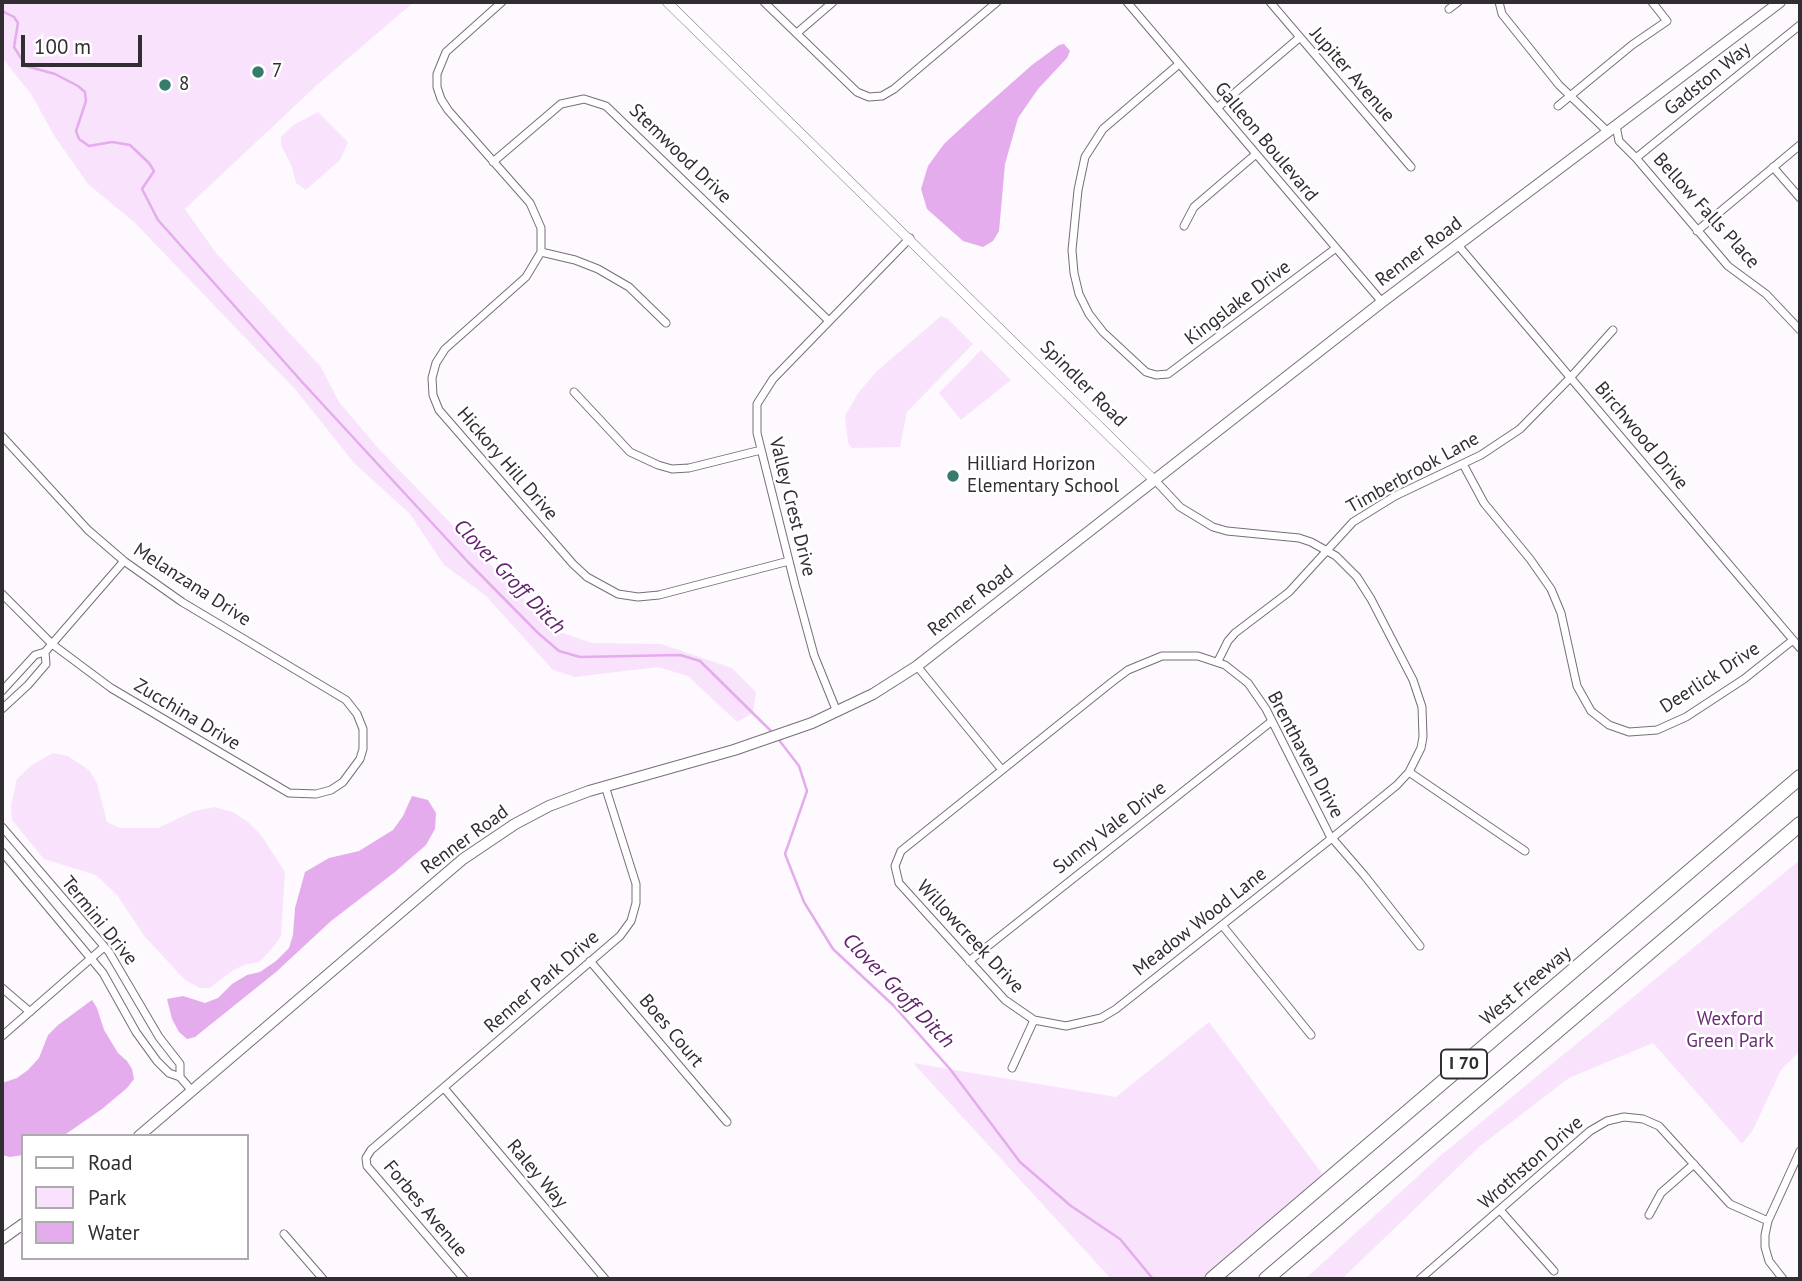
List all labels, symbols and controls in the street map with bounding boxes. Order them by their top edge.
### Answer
scale bar [24,21,145,65]
street label: Jupiter Avenue [1305,23,1399,127]
text: 100 m [34,33,91,60]
street label: Gadston Way [1660,37,1756,121]
place label: 7 [272,61,282,83]
marker: 7 [250,64,266,80]
place label: 8 [179,74,189,96]
marker: 8 [157,77,173,93]
street label: Galleon Boulevard [1209,78,1323,206]
street label: Stemwood Drive [624,99,736,209]
street label: Bellow Falls Place [1648,149,1764,273]
street label: Renner Road [1371,212,1467,292]
street label: Kingslake Drive [1181,256,1295,350]
street label: Spindler Road [1035,336,1131,432]
street label: Birchwood Drive [1589,377,1693,495]
street label: Hickory Hill Drive [452,403,562,525]
street label: Timberbrook Lane [1343,427,1483,519]
street label: Valley Crest Drive [764,435,820,579]
place label: Hilliard Horizon Elementary School [967,454,1119,498]
marker: Hilliard Horizon Elementary School [945,468,961,484]
water label: Clover Groff Ditch [448,514,570,640]
street label: Melanzana Drive [129,539,255,631]
street label: Renner Road [924,561,1018,641]
street label: Deerlick Drive [1656,637,1764,719]
street label: Zucchina Drive [130,674,244,756]
street label: Brenthaven Drive [1262,688,1348,822]
street label: Sunny Vale Drive [1049,777,1171,879]
street label: Renner Road [417,801,513,879]
street label: Meadow Wood Lane [1129,863,1271,981]
street label: Termini Drive [56,872,142,970]
street label: Willowcreek Drive [912,876,1028,998]
street label: Renner Park Drive [480,926,604,1038]
water label: Clover Groff Ditch [837,928,959,1054]
street label: West Freeway [1476,941,1576,1031]
street label: Boes Court [634,990,708,1072]
park label: Wexford Green Park [1686,1009,1774,1053]
road number: I 70 [1441,1050,1487,1078]
street label: Wrothston Drive [1474,1111,1588,1215]
legend [21,1134,248,1260]
street label: Raley Way [502,1135,572,1213]
text: Road [88,1149,132,1176]
street label: Forbes Avenue [378,1156,472,1262]
text: Park [88,1184,127,1211]
text: Water [88,1219,140,1246]

